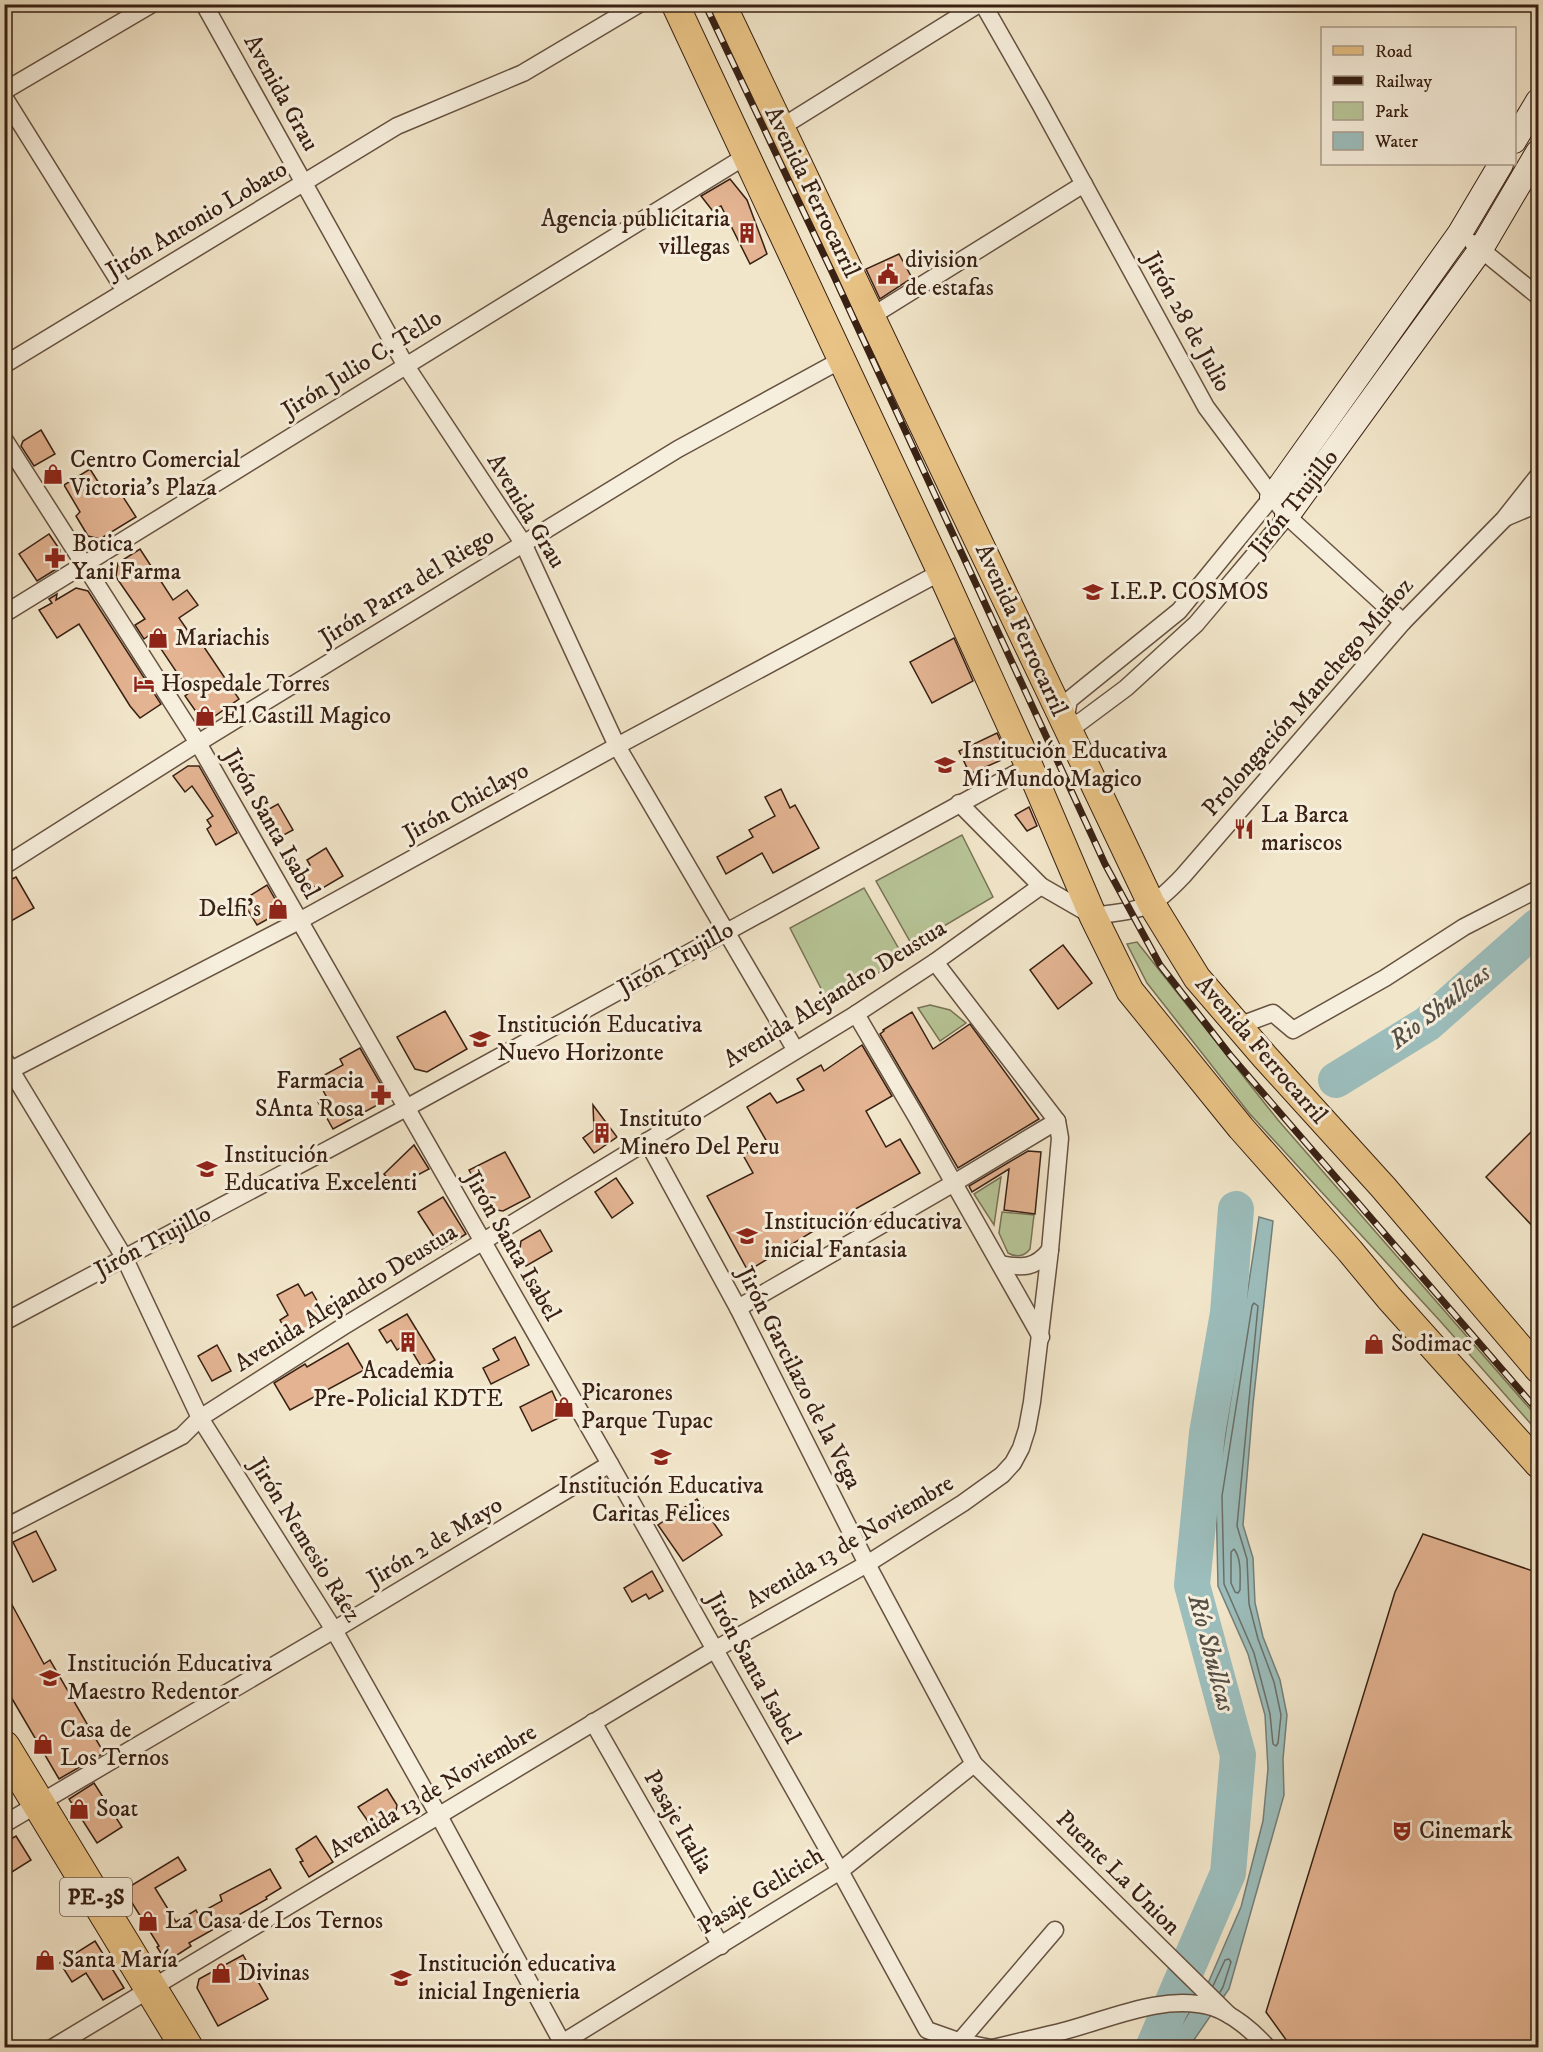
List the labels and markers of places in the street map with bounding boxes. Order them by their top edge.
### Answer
place label: Agencia publicitaria villegas [541,204,731,262]
building icon: Agencia publicitaria villegas [735,221,759,245]
place label: division de estafas [905,245,994,303]
public building icon: division de estafas [876,262,900,286]
place label: Centro Comercial Victoria's Plaza [69,445,241,503]
shop icon: Centro Comercial Victoria's Plaza [41,462,65,486]
place label: Botica Yani Farma [72,529,182,587]
pharmacy icon: Botica Yani Farma [43,546,67,570]
place label: I.E.P. COSMOS [1110,577,1269,607]
school or university icon: I.E.P. COSMOS [1081,580,1105,604]
place label: Mariachis [175,623,270,653]
shop icon: Mariachis [146,626,170,650]
place label: Hospedale Torres [161,669,330,699]
hotel icon: Hospedale Torres [132,672,156,696]
place label: El Castill Magico [222,701,391,731]
shop icon: El Castill Magico [193,704,217,728]
place label: Institución Educativa Mi Mundo Magico [962,736,1168,794]
school or university icon: Institución Educativa Mi Mundo Magico [933,753,957,777]
place label: La Barca mariscos [1261,800,1349,858]
restaurant icon: La Barca mariscos [1232,817,1256,841]
place label: Delfi's [199,894,261,924]
shop icon: Delfi's [266,897,290,921]
place label: Institución Educativa Nuevo Horizonte [497,1010,703,1068]
school or university icon: Institución Educativa Nuevo Horizonte [468,1027,492,1051]
place label: Farmacia SAnta Rosa [255,1066,365,1124]
pharmacy icon: Farmacia SAnta Rosa [369,1083,393,1107]
place label: Instituto Minero Del Peru [619,1104,780,1162]
building icon: Instituto Minero Del Peru [590,1121,614,1145]
place label: Institución Educativa Excelenti [224,1140,417,1198]
school or university icon: Institución Educativa Excelenti [195,1157,219,1181]
place label: Institución educativa inicial Fantasia [764,1207,963,1265]
school or university icon: Institución educativa inicial Fantasia [735,1224,759,1248]
place label: Sodimac [1391,1329,1472,1359]
building icon: Academia Pre-Policial KDTE [396,1330,420,1354]
shop icon: Sodimac [1362,1332,1386,1356]
place label: Academia Pre-Policial KDTE [313,1356,503,1414]
place label: Picarones Parque Tupac [581,1378,713,1436]
shop icon: Picarones Parque Tupac [552,1395,576,1419]
school or university icon: Institución Educativa Caritas Felices [649,1445,673,1469]
place label: Institución Educativa Caritas Felices [558,1471,764,1529]
place label: Institución Educativa Maestro Redentor [67,1649,273,1707]
school or university icon: Institución Educativa Maestro Redentor [38,1666,62,1690]
place label: Casa de Los Ternos [60,1715,169,1773]
shop icon: Casa de Los Ternos [31,1732,55,1756]
place label: Soat [96,1794,138,1824]
shop icon: Soat [67,1797,91,1821]
place label: Cinemark [1419,1816,1512,1846]
theatre icon: Cinemark [1390,1819,1414,1843]
place label: La Casa de Los Ternos [165,1906,383,1936]
shop icon: La Casa de Los Ternos [136,1909,160,1933]
place label: Santa María [62,1945,178,1975]
shop icon: Santa María [33,1948,57,1972]
place label: Institución educativa inicial Ingenieria [418,1949,617,2007]
place label: Divinas [238,1958,310,1988]
shop icon: Divinas [209,1961,233,1985]
school or university icon: Institución educativa inicial Ingenieria [389,1966,413,1990]

